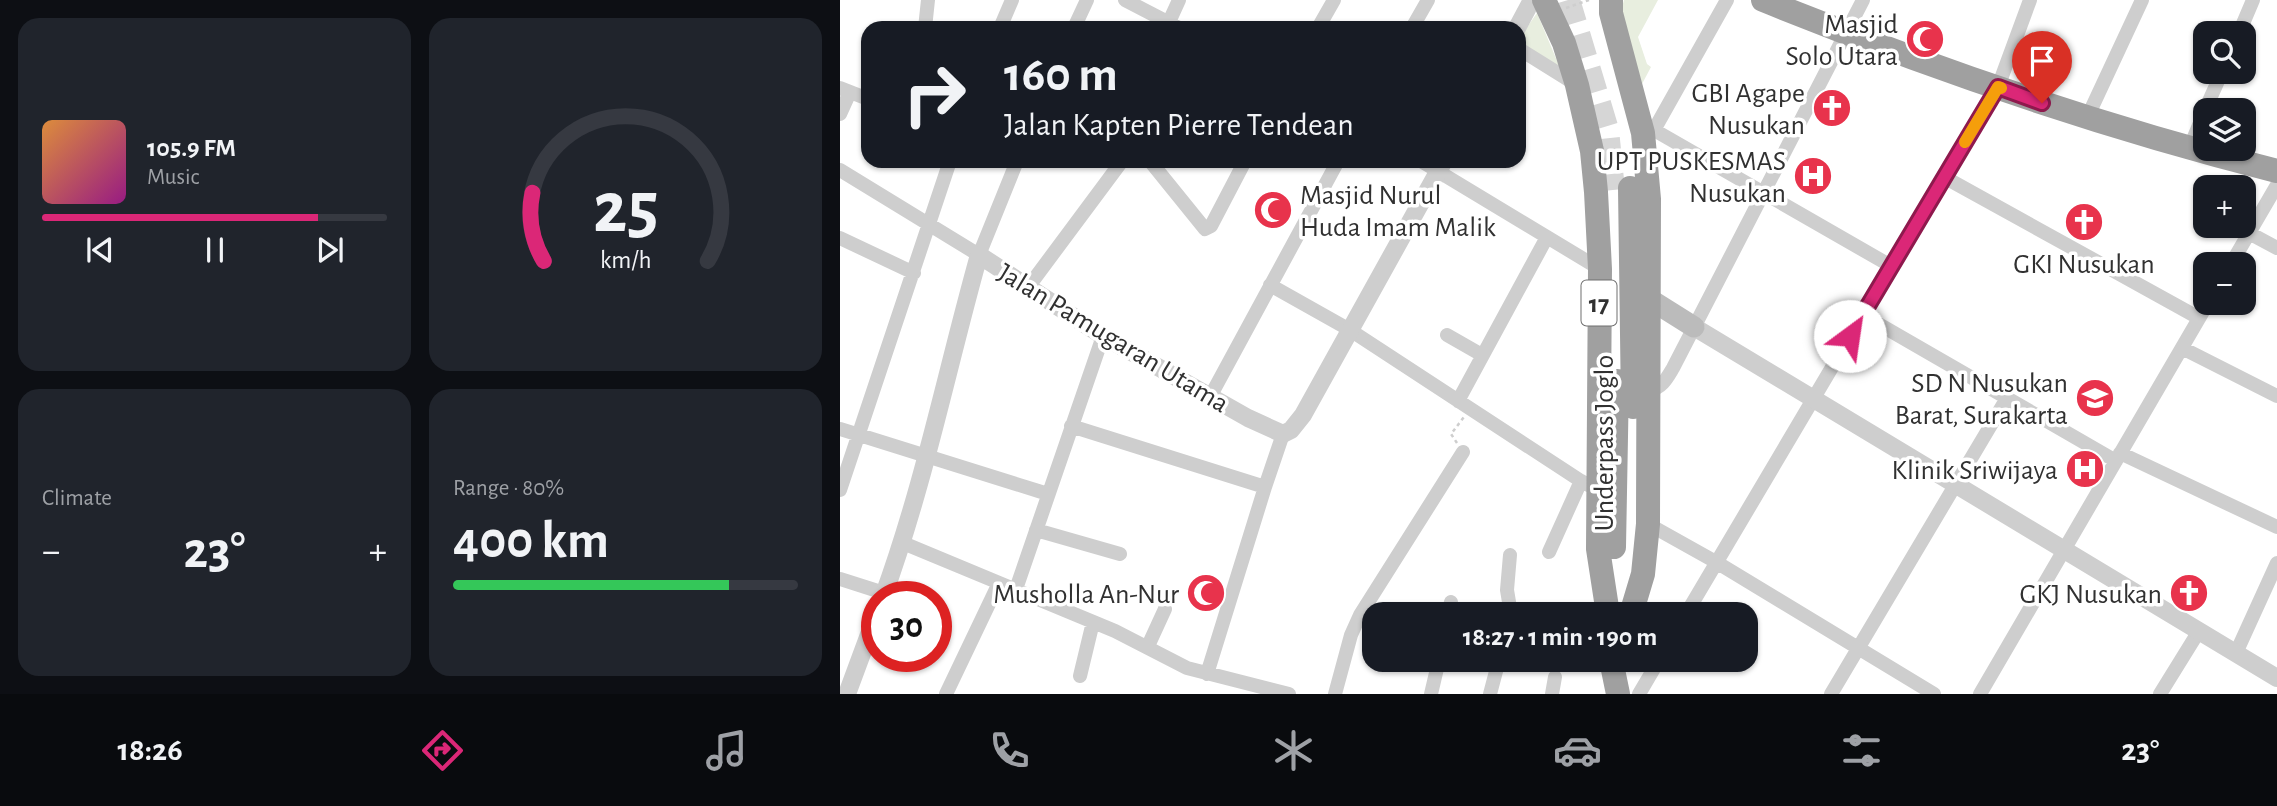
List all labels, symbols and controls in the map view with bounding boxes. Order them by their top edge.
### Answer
place label: Masjid Solo Utara [1785,11,1898,71]
mosque icon: Masjid Solo Utara [1904,18,1946,60]
map controls [2193,21,2256,315]
button: search [2193,21,2256,84]
pin [2012,31,2072,103]
icon: arrive [2023,42,2061,80]
icon: right [889,49,980,140]
text: 160 m [1004,51,1118,100]
place label: GBI Agape Nusukan [1691,80,1805,140]
church icon: GBI Agape Nusukan [1811,87,1853,129]
button: layers [2193,98,2256,161]
text: Jalan Kapten Pierre Tendean [1004,109,1354,141]
text: 105.9 FM [147,135,236,161]
place label: UPT PUSKESMAS Nusukan [1597,148,1786,208]
hospital icon: UPT PUSKESMAS Nusukan [1792,155,1834,197]
text: Music [147,166,199,189]
text: 25 [593,173,658,246]
button: + [2193,175,2256,238]
place label: Masjid Nurul Huda Imam Malik [1300,182,1496,242]
mosque icon: Masjid Nurul Huda Imam Malik [1252,189,1294,231]
church icon: GKI Nusukan [2063,201,2105,243]
icon: previous [81,231,119,269]
icon: pause [196,231,234,269]
icon: next [311,231,349,269]
text: km/h [600,248,651,273]
place label: GKI Nusukan [2013,251,2155,279]
button: − [2193,252,2256,315]
street label: Jalan Pamugaran Utama [993,259,1233,419]
road number: 17 [1582,280,1616,326]
position arrow [1813,299,1887,373]
street label: Underpass Joglo [1591,355,1619,531]
place label: SD N Nusukan Barat, Surakarta [1895,370,2068,430]
school or university icon: SD N Nusukan Barat, Surakarta [2074,377,2116,419]
hospital icon: Klinik Sriwijaya [2064,448,2106,490]
place label: Klinik Sriwijaya [1892,457,2058,485]
text: Range · 80% [453,477,564,500]
text: Climate [42,487,112,510]
text: 400 km [453,515,609,567]
text: 23° [183,525,246,577]
text: − [42,533,60,571]
text: + [369,533,387,571]
mosque icon: Musholla An-Nur [1185,572,1227,614]
church icon: GKJ Nusukan [2168,572,2210,614]
speed limit sign: 30 [861,581,952,672]
place label: Musholla An-Nur [993,581,1179,609]
place label: GKJ Nusukan [2020,581,2162,609]
text: 18:27 · 1 min · 190 m [1463,624,1657,650]
icon: directions [418,726,467,775]
icon: music [702,726,751,775]
icon: phone [985,726,1034,775]
icon: climate [1269,726,1318,775]
icon: car [1553,726,1602,775]
icon: filters [1837,726,1886,775]
text: 18:26 [117,734,183,766]
text: 23° [2121,734,2159,766]

